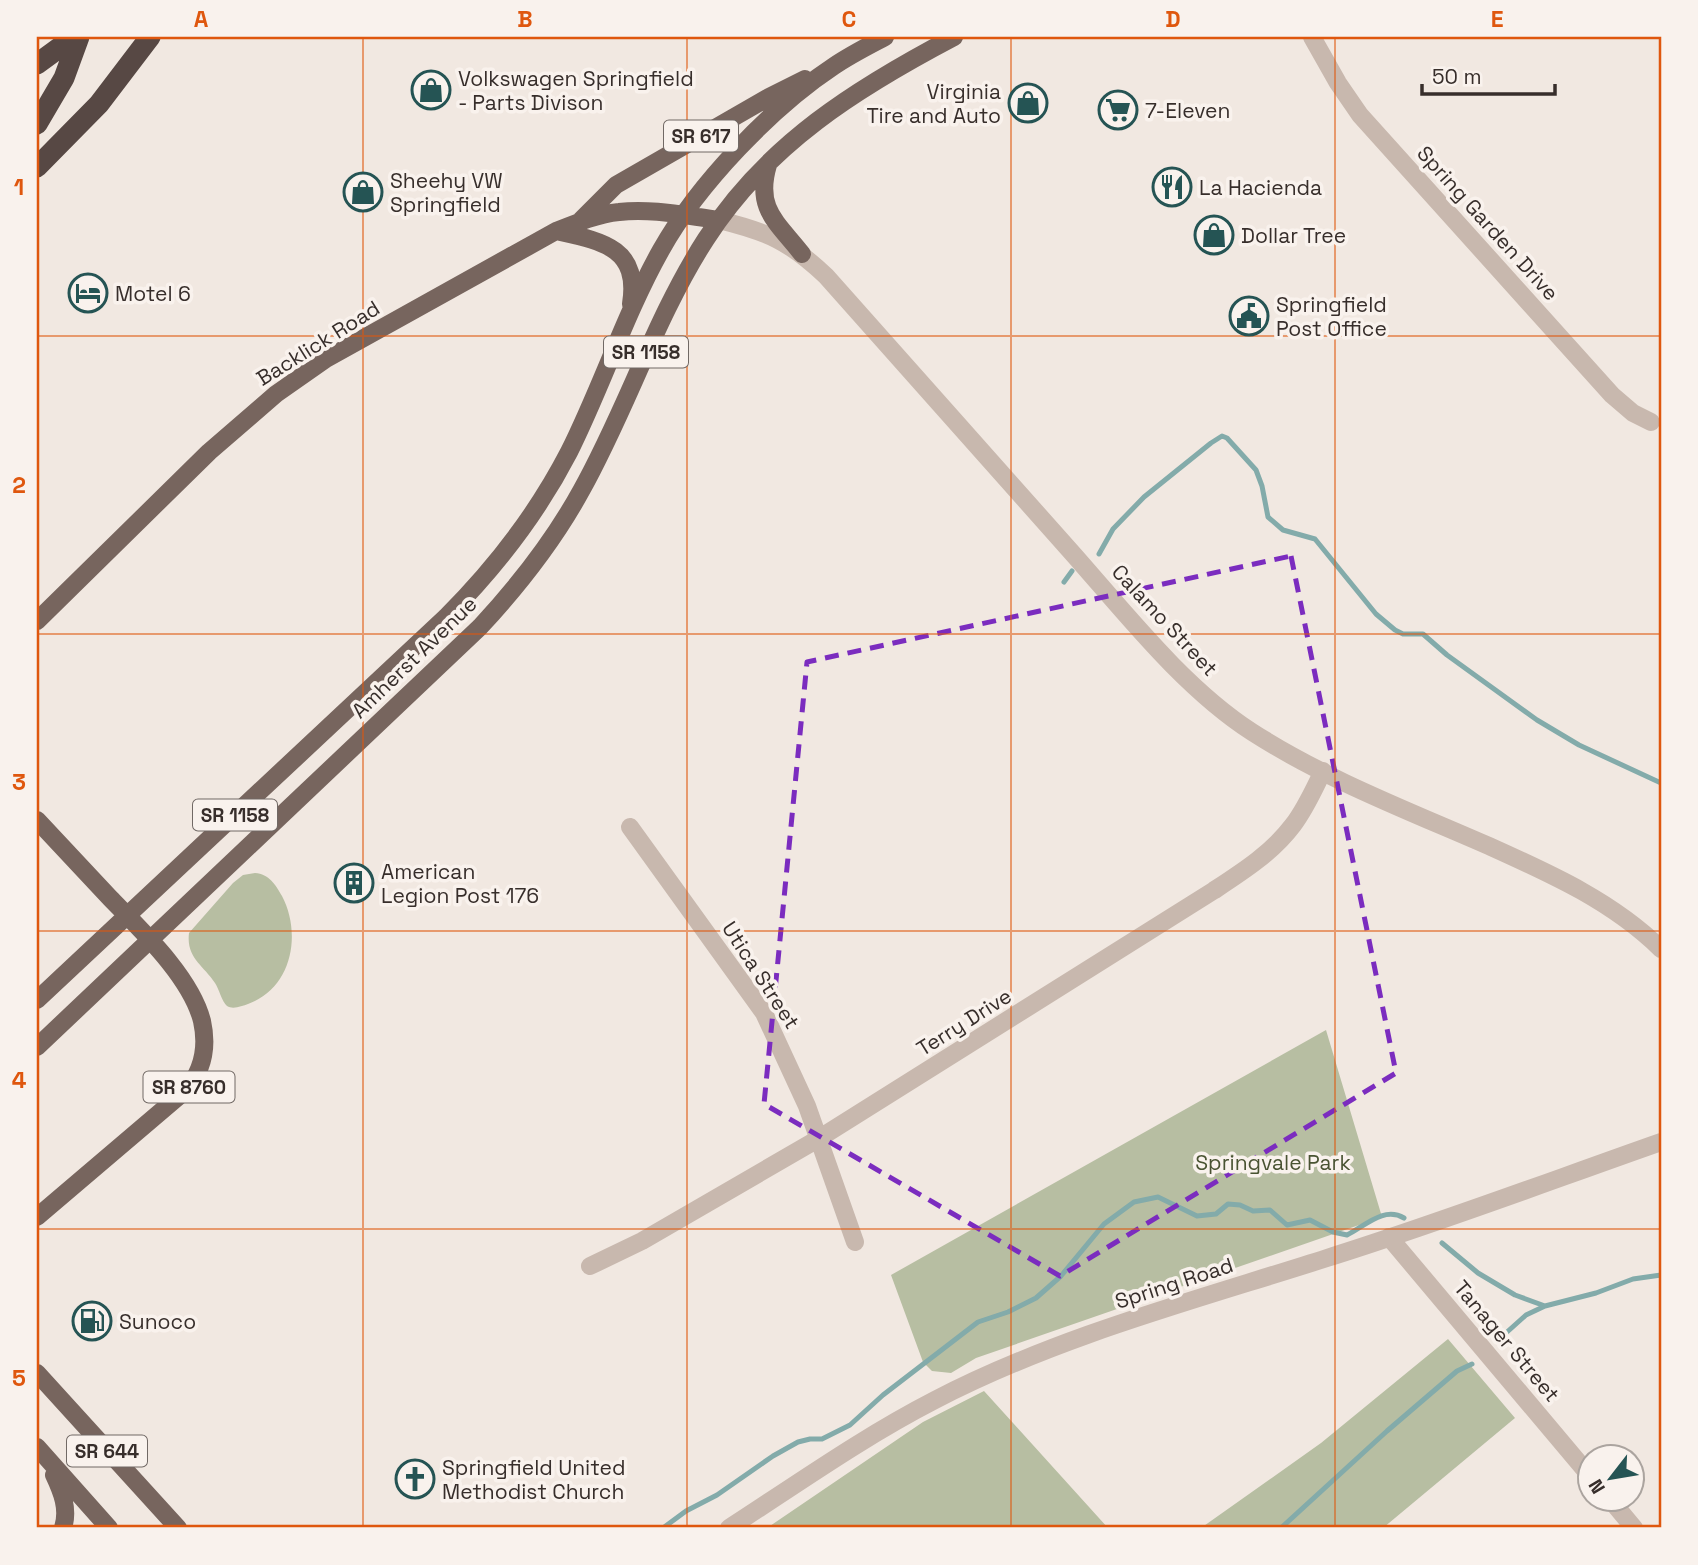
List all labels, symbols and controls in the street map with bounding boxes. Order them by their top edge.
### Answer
text: A [194,4,209,34]
text: B [517,4,533,34]
text: C [842,4,856,34]
text: D [1165,4,1181,34]
text: E [1491,4,1503,34]
scale bar [1422,52,1554,96]
text: 50 m [1432,63,1482,90]
place label: Volkswagen Springfield - Parts Divison [458,65,694,116]
shop icon: Volkswagen Springfield - Parts Divison [410,69,452,111]
place label: Virginia Tire and Auto [866,78,1001,129]
shop icon: Virginia Tire and Auto [1007,82,1049,124]
supermarket icon: 7-Eleven [1097,89,1139,131]
place label: 7-Eleven [1145,97,1230,124]
road number: SR 617 [664,120,738,152]
street label: Spring Garden Drive [1411,140,1565,306]
restaurant icon: La Hacienda [1151,166,1193,208]
place label: Sheehy VW Springfield [390,167,503,218]
shop icon: Sheehy VW Springfield [342,171,384,213]
text: 1 [14,172,24,202]
place label: La Hacienda [1199,174,1322,201]
shop icon: Dollar Tree [1193,214,1235,256]
place label: Dollar Tree [1241,222,1346,249]
hotel icon: Motel 6 [67,272,109,314]
place label: Motel 6 [115,280,191,307]
place label: Springfield Post Office [1276,291,1387,342]
street label: Backlick Road [251,294,385,392]
public building icon: Springfield Post Office [1228,295,1270,337]
road number: SR 1158 [604,336,688,368]
text: 2 [12,470,26,500]
street label: Calamo Street [1106,558,1224,682]
street label: Amherst Avenue [346,590,482,724]
text: 3 [12,767,26,797]
road number: SR 1158 [193,800,277,830]
place label: American Legion Post 176 [381,858,539,909]
building icon: American Legion Post 176 [333,862,375,904]
street label: Utica Street [716,916,806,1034]
street label: Terry Drive [911,982,1017,1062]
text: 4 [12,1065,27,1095]
road number: SR 8760 [144,1072,234,1102]
park label: Springvale Park [1195,1149,1351,1176]
street label: Spring Road [1111,1251,1237,1315]
street label: Tanager Street [1448,1275,1566,1407]
fuel station icon: Sunoco [71,1300,113,1342]
place label: Sunoco [119,1308,196,1335]
text: 5 [12,1363,26,1393]
road number: SR 644 [67,1436,147,1466]
north arrow [1576,1442,1646,1512]
place label: Springfield United Methodist Church [442,1454,625,1505]
church icon: Springfield United Methodist Church [394,1458,436,1500]
text: N [1583,1475,1611,1498]

